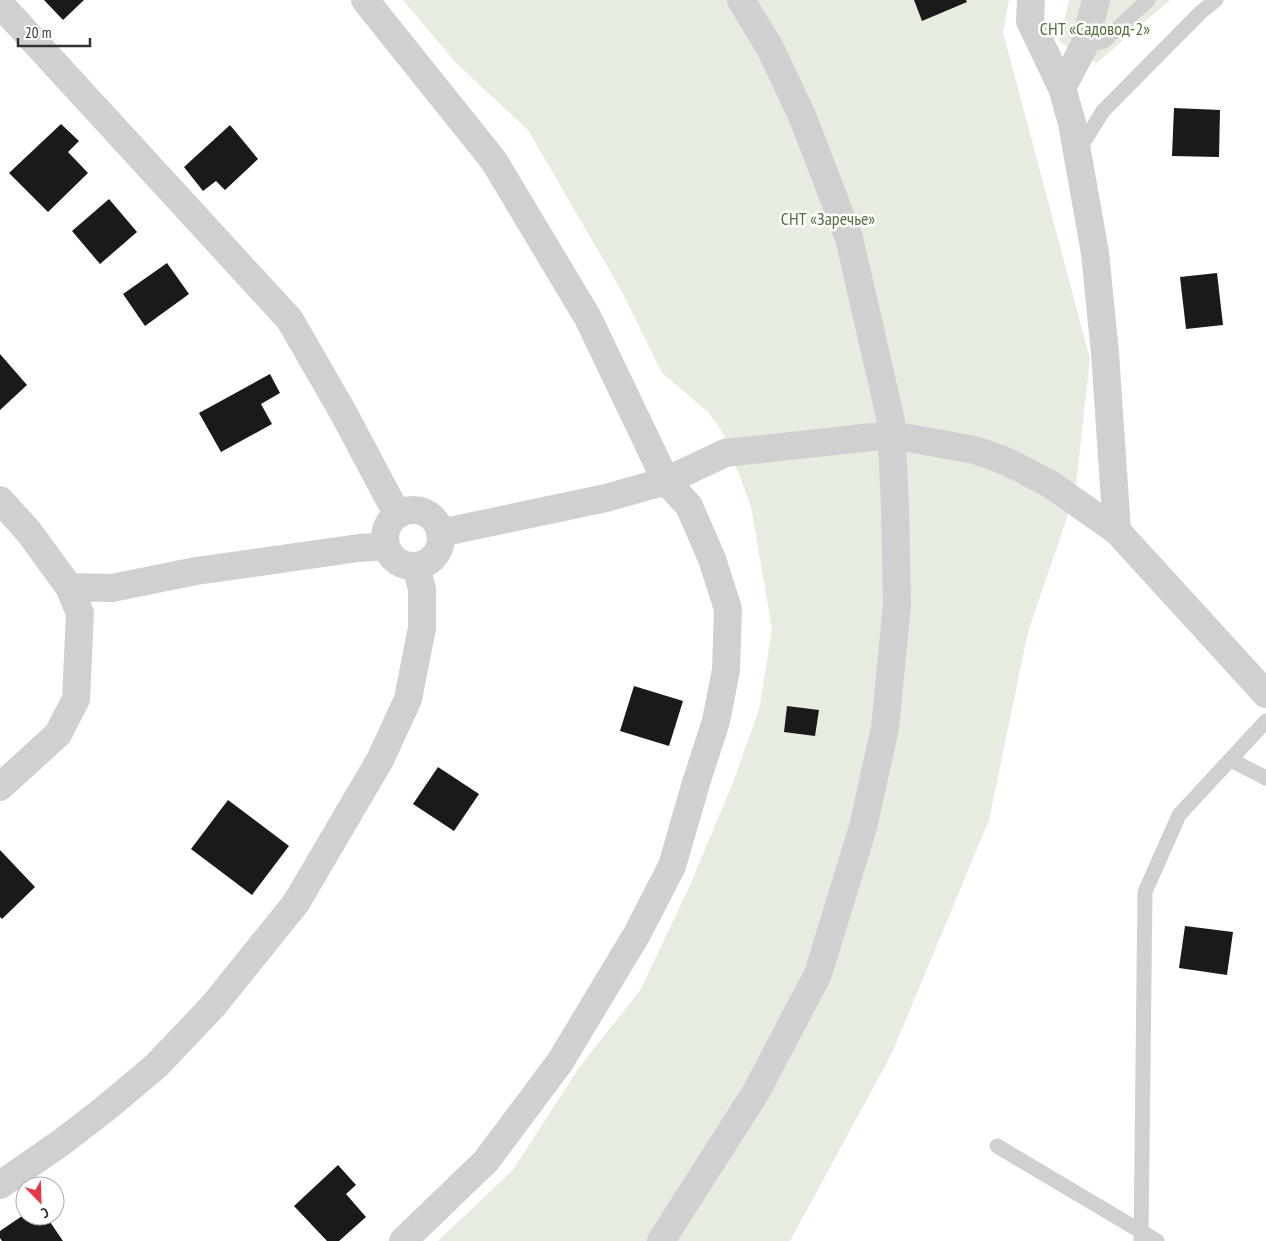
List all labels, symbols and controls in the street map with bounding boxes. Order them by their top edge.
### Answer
scale bar [18,15,90,47]
park label: СНТ «Садовод-2» [1040,17,1150,40]
text: 20 m [25,23,51,42]
park label: СНТ «Заречье» [781,207,875,230]
north arrow [15,1176,65,1226]
text: С [38,1203,52,1223]

